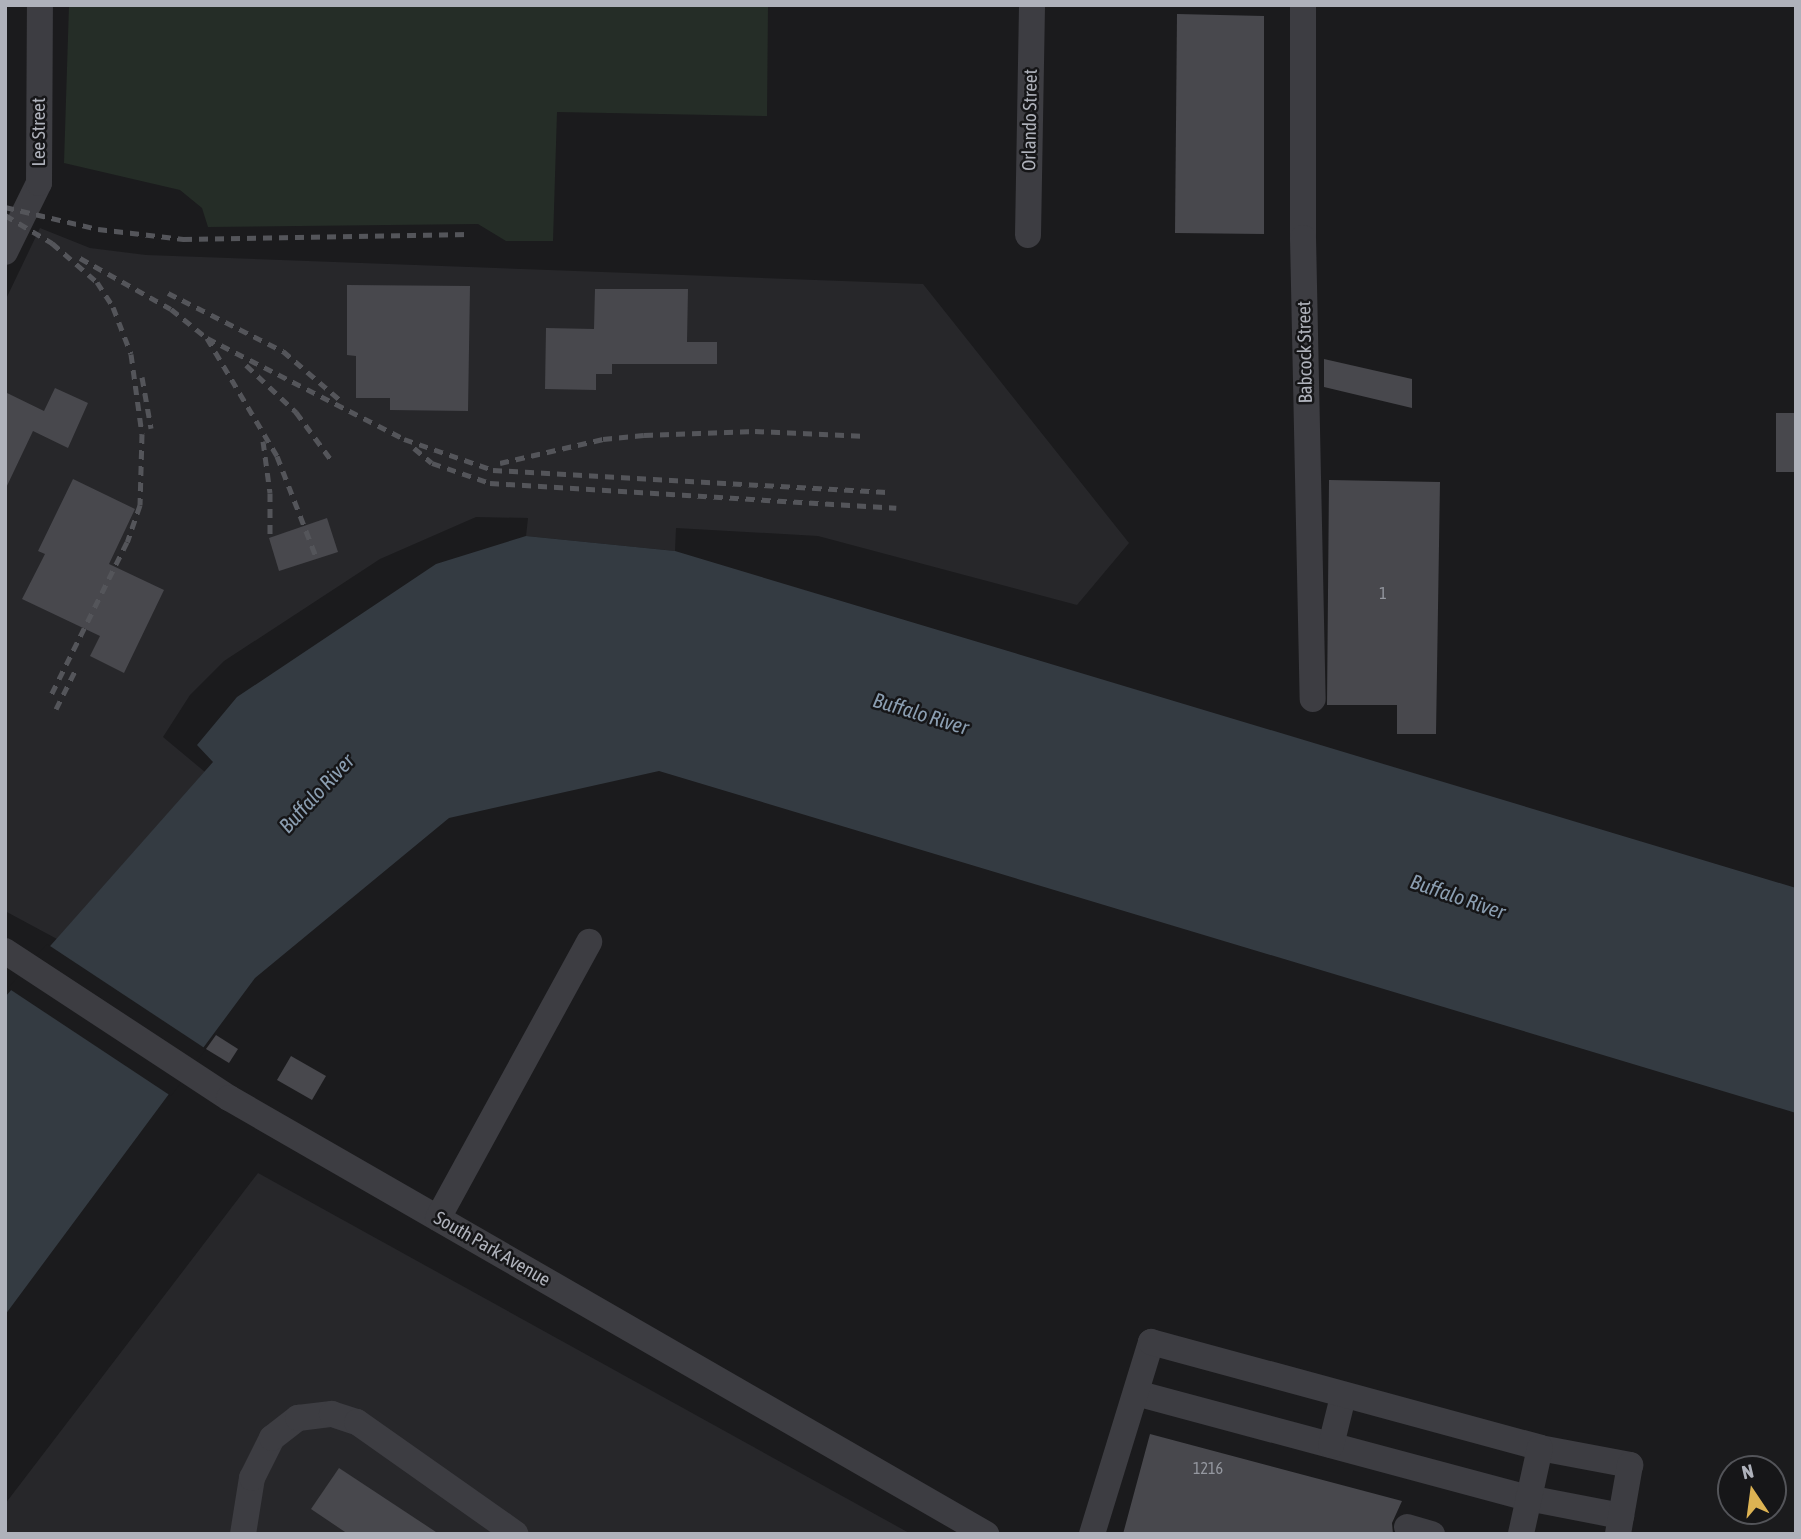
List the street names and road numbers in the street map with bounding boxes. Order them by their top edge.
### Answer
street label: Orlando Street [1018,69,1042,171]
street label: Lee Street [28,98,50,166]
street label: Babcock Street [1293,301,1317,403]
street label: South Park Avenue [430,1207,554,1291]

